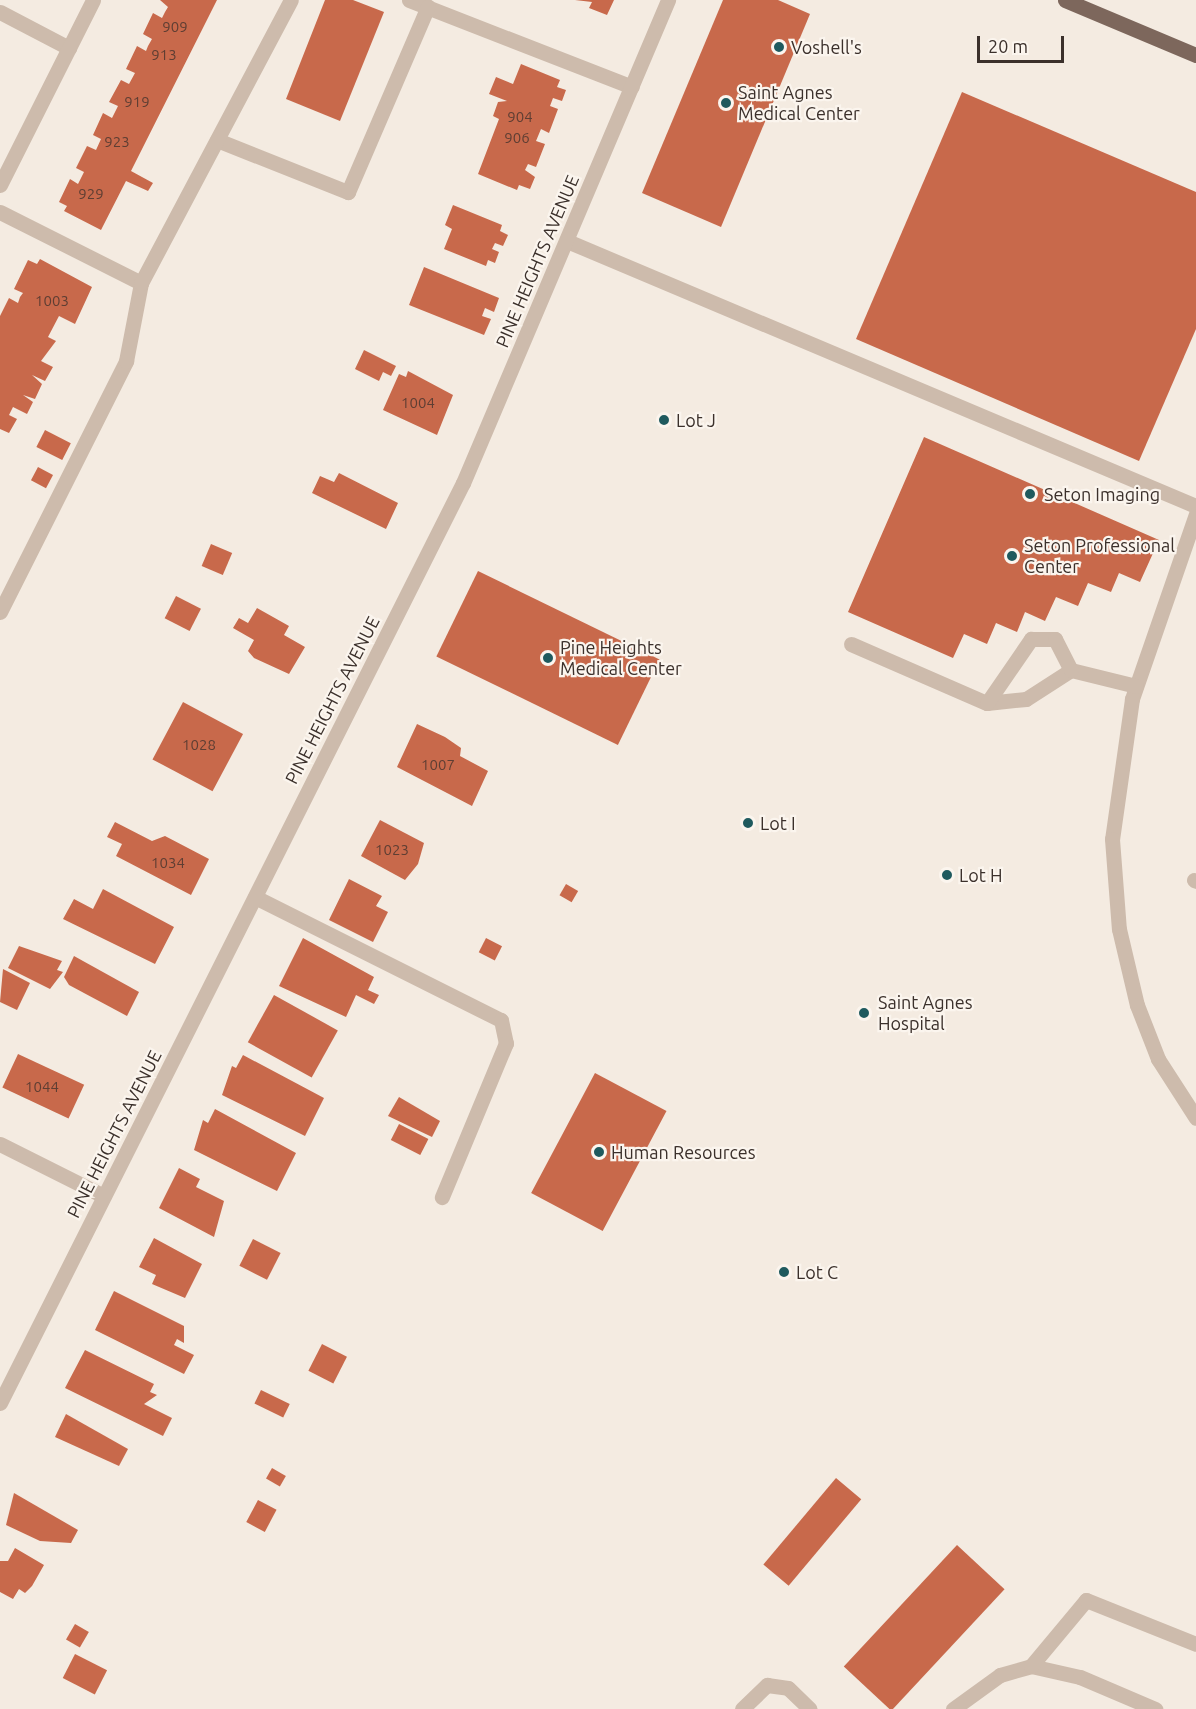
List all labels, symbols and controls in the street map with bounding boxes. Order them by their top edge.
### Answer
house number: 909 [162,18,188,36]
scale bar [980,24,1067,62]
place label: Voshell's [791,36,862,58]
text: 20 m [988,36,1028,56]
marker: Voshell's [772,40,786,54]
house number: 913 [151,46,177,64]
place label: Saint Agnes Medical Center [738,82,860,124]
house number: 919 [124,93,150,111]
marker: Saint Agnes Medical Center [719,96,733,110]
house number: 904 [507,108,533,126]
house number: 906 [504,129,530,147]
house number: 923 [104,133,130,151]
street label: PINE HEIGHTS AVENUE [491,172,583,350]
house number: 929 [78,185,104,203]
house number: 1003 [35,292,69,310]
house number: 1004 [401,394,435,412]
place label: Lot J [676,409,716,431]
marker: Lot J [657,413,671,427]
place label: Seton Imaging [1044,483,1160,505]
marker: Seton Imaging [1021,485,1039,503]
place label: Seton Professional Center [1024,535,1175,578]
marker: Seton Professional Center [1005,549,1019,563]
street label: PINE HEIGHTS AVENUE [280,613,384,787]
place label: Pine Heights Medical Center [560,637,682,680]
marker: Pine Heights Medical Center [541,651,555,665]
house number: 1028 [182,736,216,754]
house number: 1007 [421,756,455,774]
place label: Lot I [760,812,795,834]
marker: Lot I [741,816,755,830]
house number: 1023 [375,841,409,859]
house number: 1034 [151,854,185,872]
place label: Lot H [959,864,1002,886]
marker: Lot H [940,868,954,882]
place label: Saint Agnes Hospital [878,992,973,1034]
marker: Saint Agnes Hospital [855,1004,873,1022]
street label: PINE HEIGHTS AVENUE [62,1047,166,1221]
house number: 1044 [25,1078,59,1096]
place label: Human Resources [611,1141,756,1163]
marker: Human Resources [592,1145,606,1159]
place label: Lot C [796,1261,838,1283]
marker: Lot C [777,1265,791,1279]

